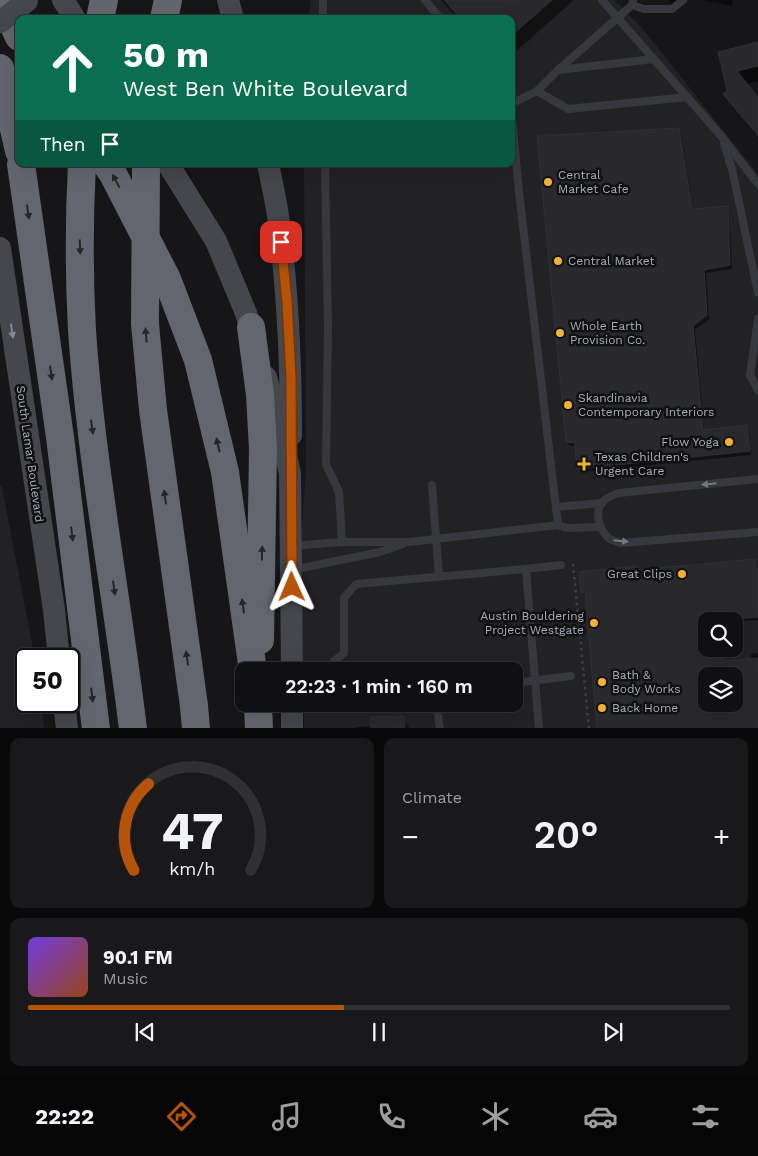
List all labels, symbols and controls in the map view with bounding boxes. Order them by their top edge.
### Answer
text: 50 m [123,34,209,76]
icon: ahead [40,35,105,100]
text: West Ben White Boulevard [123,76,408,101]
icon: arrive [96,130,124,158]
text: Then [40,133,86,156]
place label: Central Market Cafe [558,168,629,196]
one-way arrow [112,173,120,188]
marker: Central Market Cafe [542,176,554,188]
one-way arrow [24,204,32,220]
pin [260,221,302,263]
icon: arrive [267,228,295,256]
one-way arrow [76,240,84,256]
place label: Central Market [568,254,655,268]
marker: Central Market [552,255,564,267]
place label: Whole Earth Provision Co. [570,319,645,347]
one-way arrow [9,324,17,340]
one-way arrow [141,327,149,343]
marker: Whole Earth Provision Co. [554,327,566,339]
one-way arrow [47,365,55,381]
street label: South Lamar Boulevard [13,385,47,523]
place label: Skandinavia Contemporary Interiors [578,391,714,419]
marker: Skandinavia Contemporary Interiors [562,399,574,411]
one-way arrow [88,419,96,435]
place label: Flow Yoga [661,435,719,449]
marker: Flow Yoga [723,436,735,448]
one-way arrow [214,438,222,453]
place label: Texas Children's Urgent Care [595,450,689,478]
marker: Texas Children's Urgent Care [577,457,591,471]
one-way arrow [701,480,717,488]
one-way arrow [160,488,168,504]
one-way arrow [68,526,76,542]
one-way arrow [613,537,629,545]
one-way arrow [258,544,266,560]
position arrow [265,560,317,612]
place label: Great Clips [607,567,672,581]
marker: Great Clips [676,568,688,580]
one-way arrow [110,580,118,596]
one-way arrow [238,597,246,613]
place label: Austin Bouldering Project Westgate [480,609,585,637]
map controls [698,612,743,712]
button: search [698,612,743,657]
marker: Austin Bouldering Project Westgate [588,617,600,629]
speed limit sign: 50 [15,648,80,713]
one-way arrow [183,649,191,665]
button: layers [698,667,743,712]
place label: Bath & Body Works [612,668,680,696]
text: 22:23 · 1 min · 160 m [285,675,473,698]
marker: Bath & Body Works [596,676,608,688]
one-way arrow [88,688,96,704]
place label: Back Home [612,701,678,715]
marker: Back Home [596,702,608,714]
text: Climate [402,788,462,807]
text: 47 [161,801,223,862]
text: 20° [534,813,598,857]
text: − [402,820,419,853]
text: + [713,820,730,853]
text: km/h [169,858,215,879]
text: 90.1 FM [103,946,173,969]
text: Music [103,969,148,988]
icon: previous [131,1018,159,1046]
icon: pause [365,1018,393,1046]
icon: next [599,1018,627,1046]
icon: directions [164,1099,199,1134]
icon: music [269,1099,304,1134]
icon: phone [374,1099,409,1134]
icon: climate [478,1099,513,1134]
icon: car [583,1099,618,1134]
icon: filters [688,1099,723,1134]
text: 22:22 [35,1104,94,1129]

